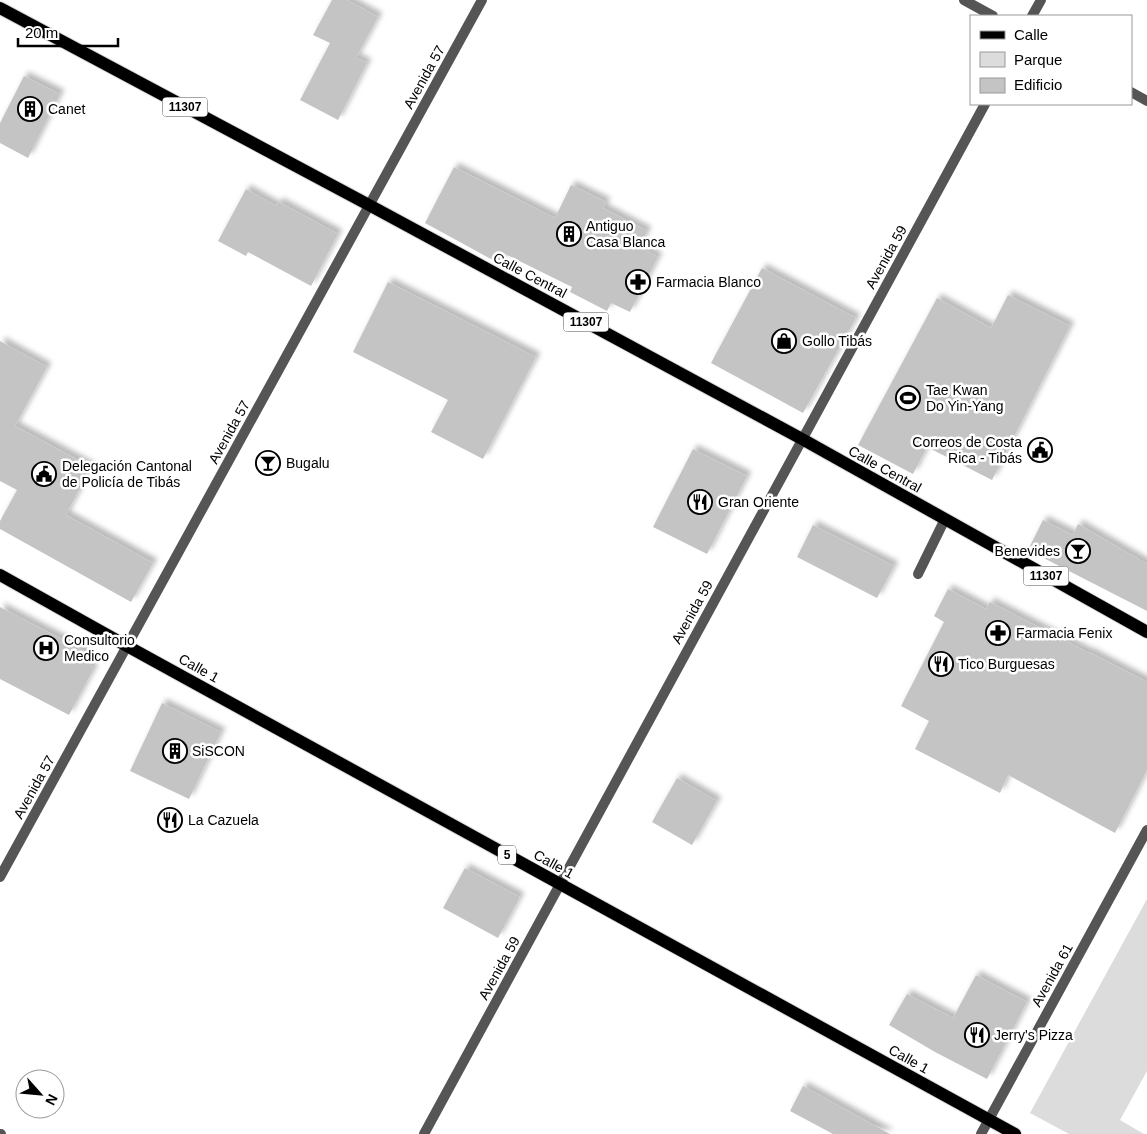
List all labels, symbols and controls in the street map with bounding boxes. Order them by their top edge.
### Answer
scale bar [18,15,118,47]
legend [970,15,1132,105]
text: 20 m [25,24,58,41]
text: Calle [1014,26,1048,43]
street label: Avenida 57 [400,42,448,111]
text: Parque [1014,51,1062,68]
text: Edificio [1014,76,1062,93]
building icon: Canet [17,96,43,122]
road number: 11307 [162,98,208,116]
place label: Canet [48,101,85,117]
place label: Antiguo Casa Blanca [586,218,666,250]
building icon: Antiguo Casa Blanca [556,221,582,247]
street label: Avenida 59 [862,222,910,291]
street label: Calle Central [491,249,569,301]
pharmacy icon: Farmacia Blanco [625,269,651,295]
place label: Farmacia Blanco [656,274,761,290]
road number: 11307 [564,313,608,332]
shop icon: Gollo Tibás [771,328,797,354]
place label: Gollo Tibás [802,333,872,349]
place label: Tae Kwan Do Yin-Yang [926,382,1004,414]
sports icon: Tae Kwan Do Yin-Yang [895,385,921,411]
street label: Avenida 57 [205,397,253,466]
place label: Correos de Costa Rica - Tibás [912,434,1022,466]
public building icon: Correos de Costa Rica - Tibás [1027,437,1053,463]
street label: Calle Central [846,442,924,496]
bar icon: Bugalu [255,450,281,476]
place label: Bugalu [286,455,330,471]
place label: Delegación Cantonal de Policía de Tibás [62,458,192,490]
public building icon: Delegación Cantonal de Policía de Tibás [31,461,57,487]
restaurant icon: Gran Oriente [687,489,713,515]
place label: Gran Oriente [718,494,799,510]
bar icon: Benevides [1065,538,1091,564]
place label: Benevides [995,543,1060,559]
road number: 11307 [1024,566,1068,586]
street label: Avenida 59 [668,577,716,646]
pharmacy icon: Farmacia Fenix [985,620,1011,646]
place label: Farmacia Fenix [1016,625,1112,641]
place label: Consultorio Medico [64,632,135,664]
hospital icon: Consultorio Medico [33,635,59,661]
street label: Calle 1 [176,650,222,686]
restaurant icon: Tico Burguesas [928,651,954,677]
place label: Tico Burguesas [958,656,1055,672]
building icon: SiSCON [162,738,188,764]
place label: SiSCON [192,743,245,759]
street label: Avenida 57 [10,752,58,821]
restaurant icon: La Cazuela [157,807,183,833]
place label: La Cazuela [188,812,259,828]
road number: 5 [498,846,516,864]
street label: Calle 1 [531,846,577,882]
street label: Avenida 59 [475,933,523,1002]
street label: Avenida 61 [1028,940,1076,1009]
restaurant icon: Jerry's Pizza [964,1022,990,1048]
place label: Jerry's Pizza [994,1027,1073,1043]
street label: Calle 1 [886,1041,932,1077]
north arrow [15,1069,65,1119]
text: N [42,1092,61,1108]

